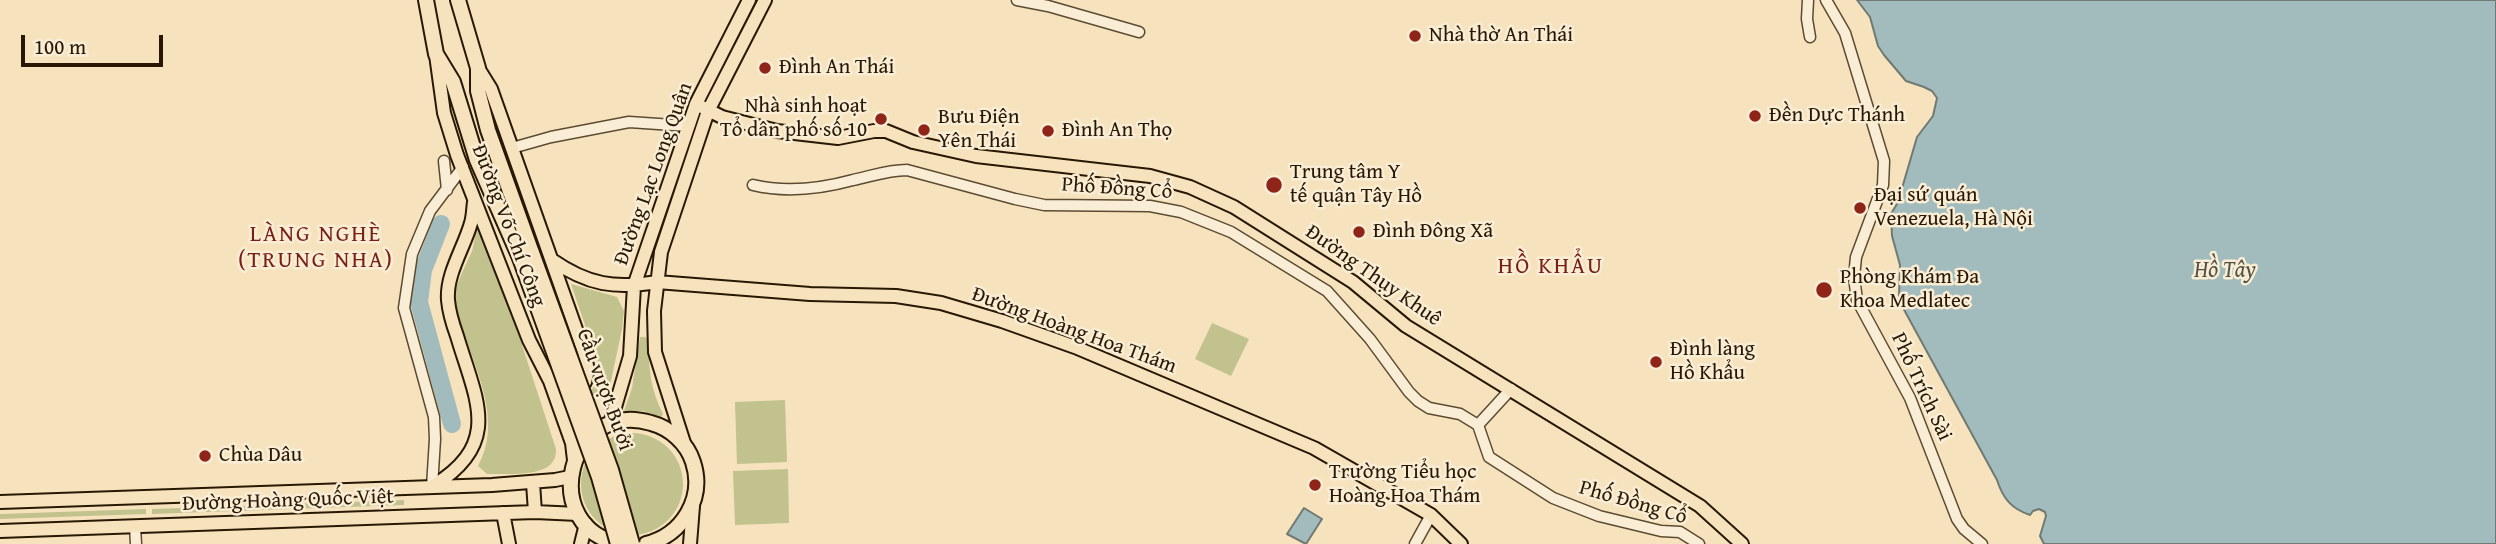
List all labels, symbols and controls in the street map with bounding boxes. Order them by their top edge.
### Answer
scale bar [24,21,166,65]
place label: Nhà thờ An Thái [1429,23,1573,49]
marker: Nhà thờ An Thái [1407,28,1423,44]
text: 100 m [34,31,86,62]
place label: Đình An Thái [779,55,894,81]
marker: Đình An Thái [757,60,773,76]
street label: Đường Lạc Long Quân [609,79,699,269]
place label: Nhà sinh hoạt Tổ dân phố số 10 [720,94,867,144]
place label: Đền Dực Thánh [1769,103,1905,129]
place label: Bưu Điện Yên Thái [938,105,1020,155]
marker: Đền Dực Thánh [1747,108,1763,124]
marker: Nhà sinh hoạt Tổ dân phố số 10 [873,111,889,127]
place label: Đình An Thọ [1062,118,1172,144]
marker: Bưu Điện Yên Thái [916,122,932,138]
marker: Đình An Thọ [1040,123,1056,139]
street label: Đường Võ Chí Công [465,141,551,311]
place label: Trung tâm Y tế quận Tây Hồ [1290,160,1422,210]
street label: Phố Đồng Cổ [1061,173,1173,205]
marker: Trung tâm Y tế quận Tây Hồ [1264,175,1284,195]
place label: Đại sứ quán Venezuela, Hà Nội [1874,183,2033,233]
marker: Đại sứ quán Venezuela, Hà Nội [1852,200,1868,216]
place label: Đình Đông Xã [1373,219,1493,245]
street label: Đường Thụy Khuê [1300,220,1446,332]
district label: LÀNG NGHÈ (TRUNG NHA) [239,221,393,275]
marker: Đình Đông Xã [1351,224,1367,240]
district label: HỒ KHẨU [1499,253,1603,281]
water label: Hồ Tây [2194,257,2256,285]
place label: Phòng Khám Đa Khoa Medlatec [1840,265,1979,315]
marker: Phòng Khám Đa Khoa Medlatec [1814,280,1834,300]
street label: Đường Hoàng Hoa Thám [968,282,1180,380]
street label: Cầu vượt Bưởi [570,326,638,454]
street label: Phố Trích Sài [1885,329,1957,445]
place label: Đình làng Hồ Khẩu [1670,337,1755,387]
marker: Đình làng Hồ Khẩu [1648,354,1664,370]
place label: Chùa Dâu [219,443,302,469]
marker: Chùa Dâu [197,448,213,464]
place label: Trường Tiểu học Hoàng Hoa Thám [1329,460,1480,510]
street label: Phố Đồng Cổ [1576,476,1690,530]
marker: Trường Tiểu học Hoàng Hoa Thám [1307,477,1323,493]
street label: Đường Hoàng Quốc Việt [182,485,394,517]

